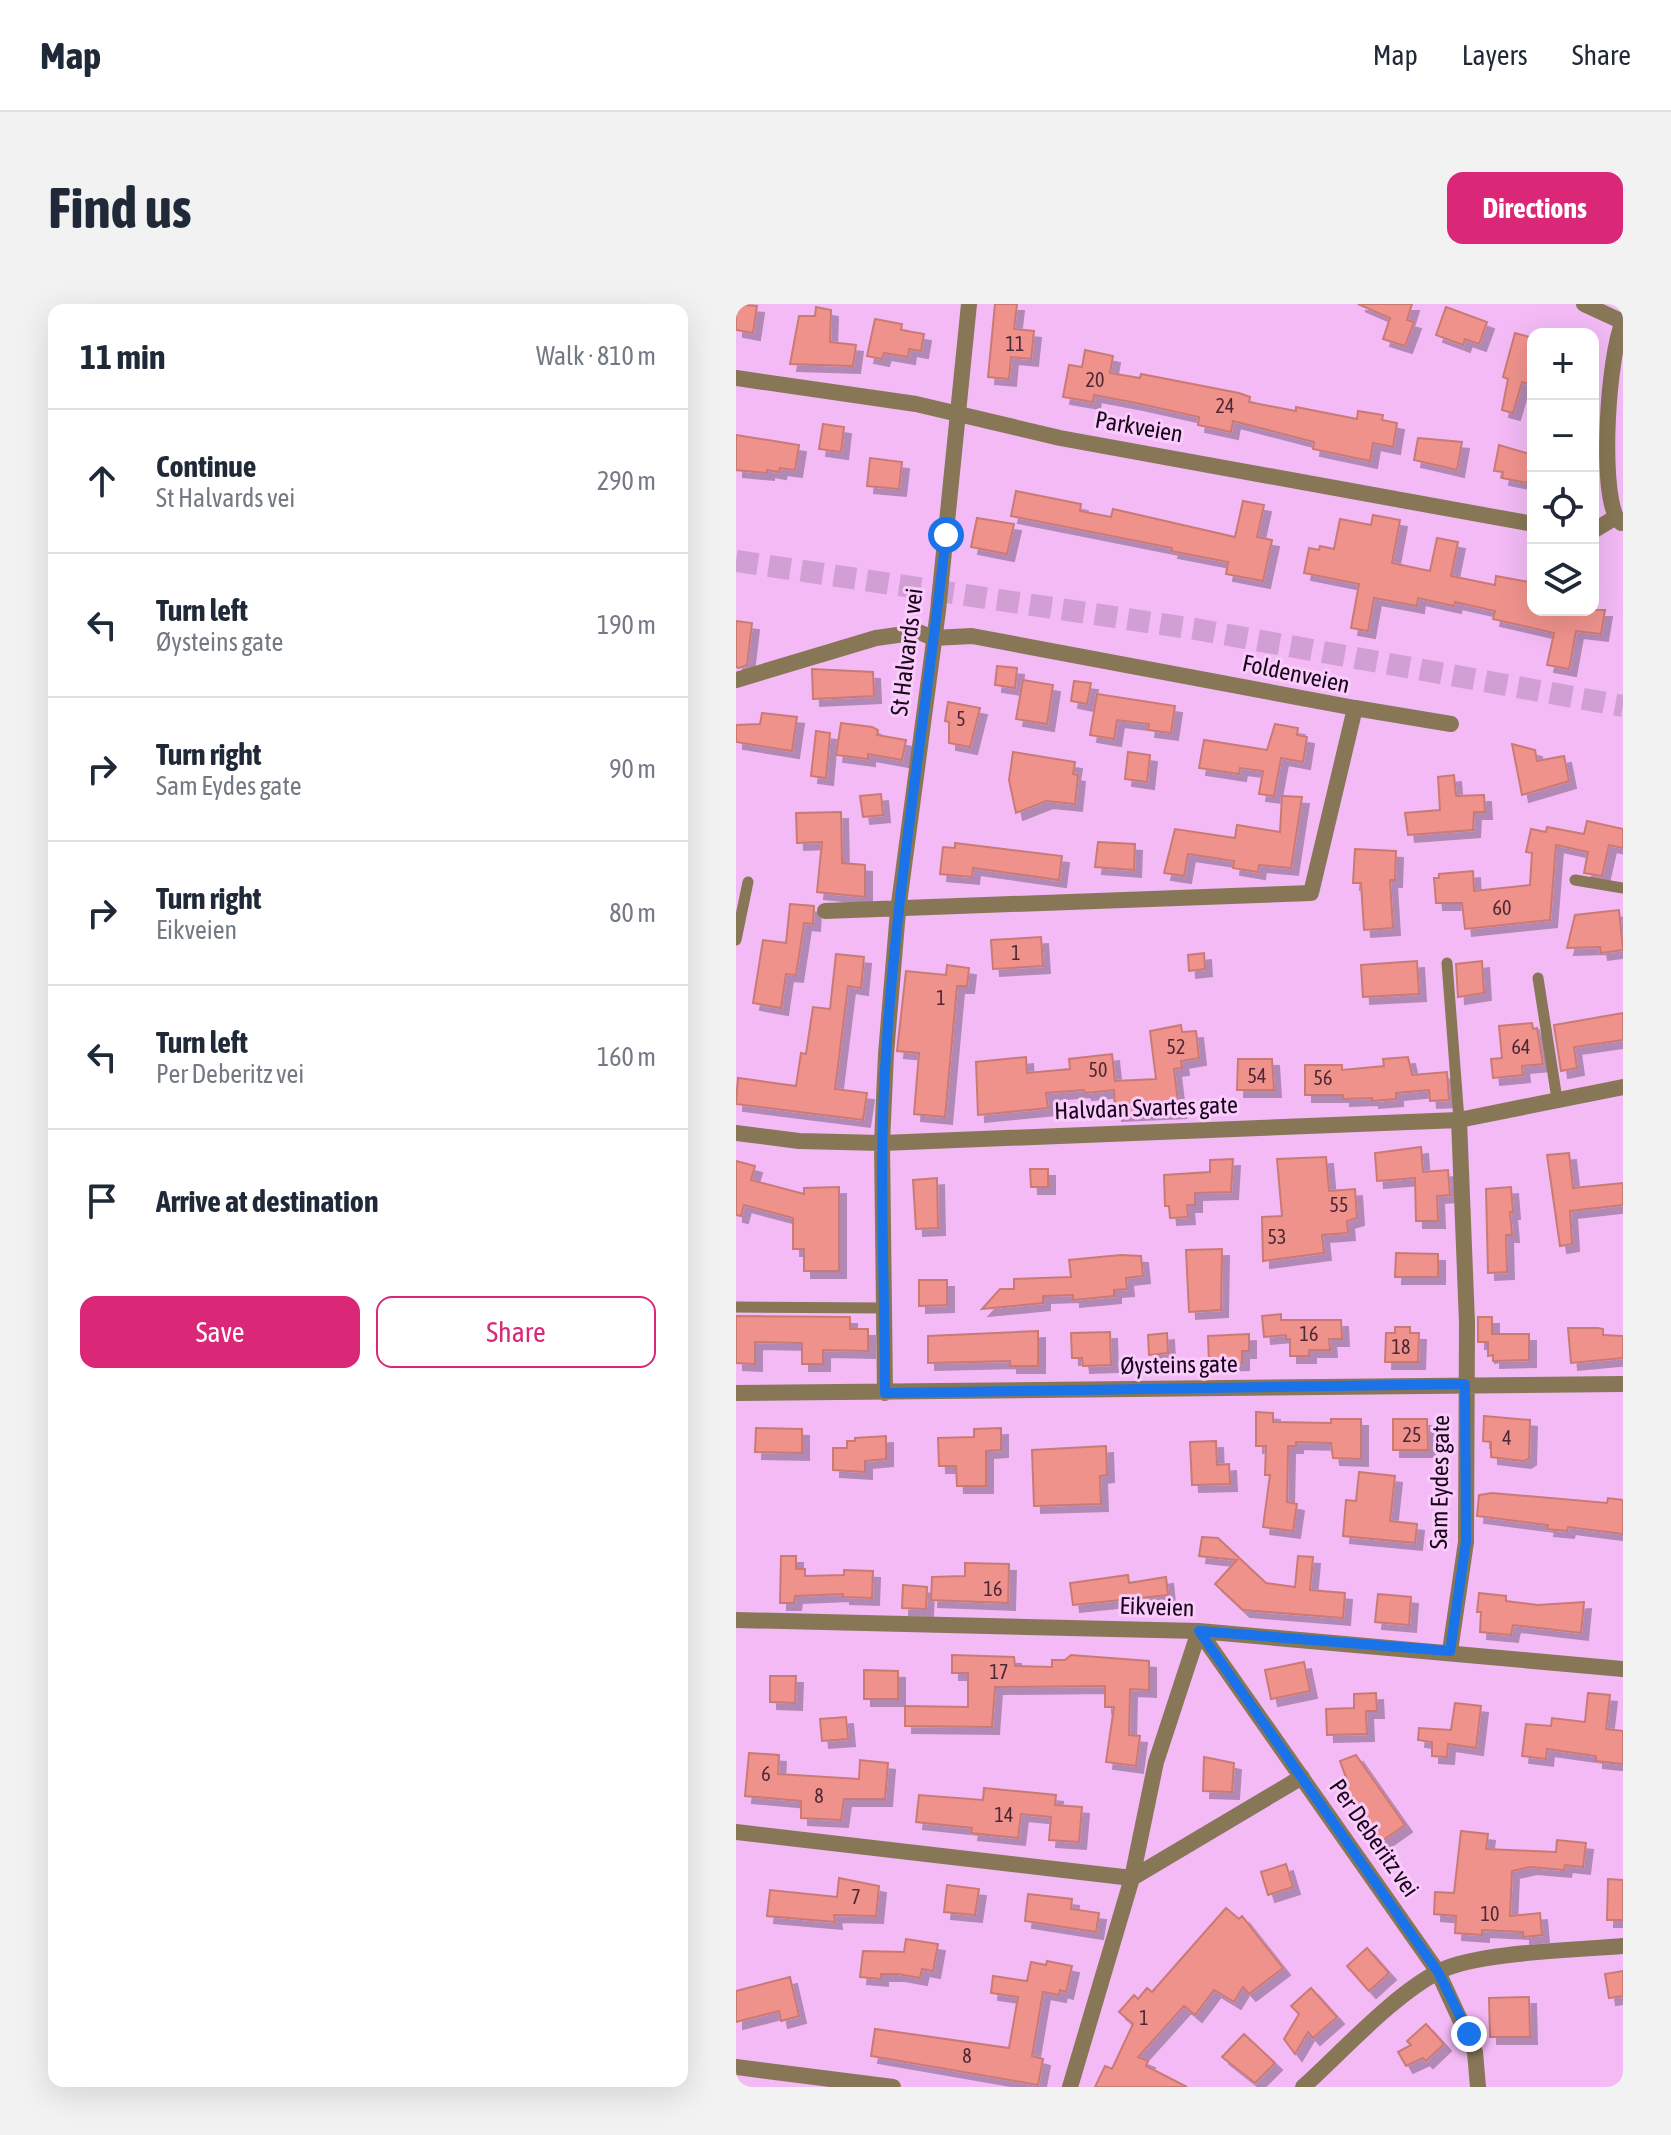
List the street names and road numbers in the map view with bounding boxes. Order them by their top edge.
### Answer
street label: Parkveien [1093,406,1185,448]
street label: St Halvards vei [885,586,928,717]
street label: Foldenveien [1240,649,1352,698]
street label: Halvdan Svartes gate [1054,1091,1238,1124]
street label: Øysteins gate [1120,1350,1238,1379]
street label: Sam Eydes gate [1425,1415,1454,1549]
street label: Eikveien [1119,1592,1195,1621]
street label: Per Deberitz vei [1324,1774,1425,1902]

